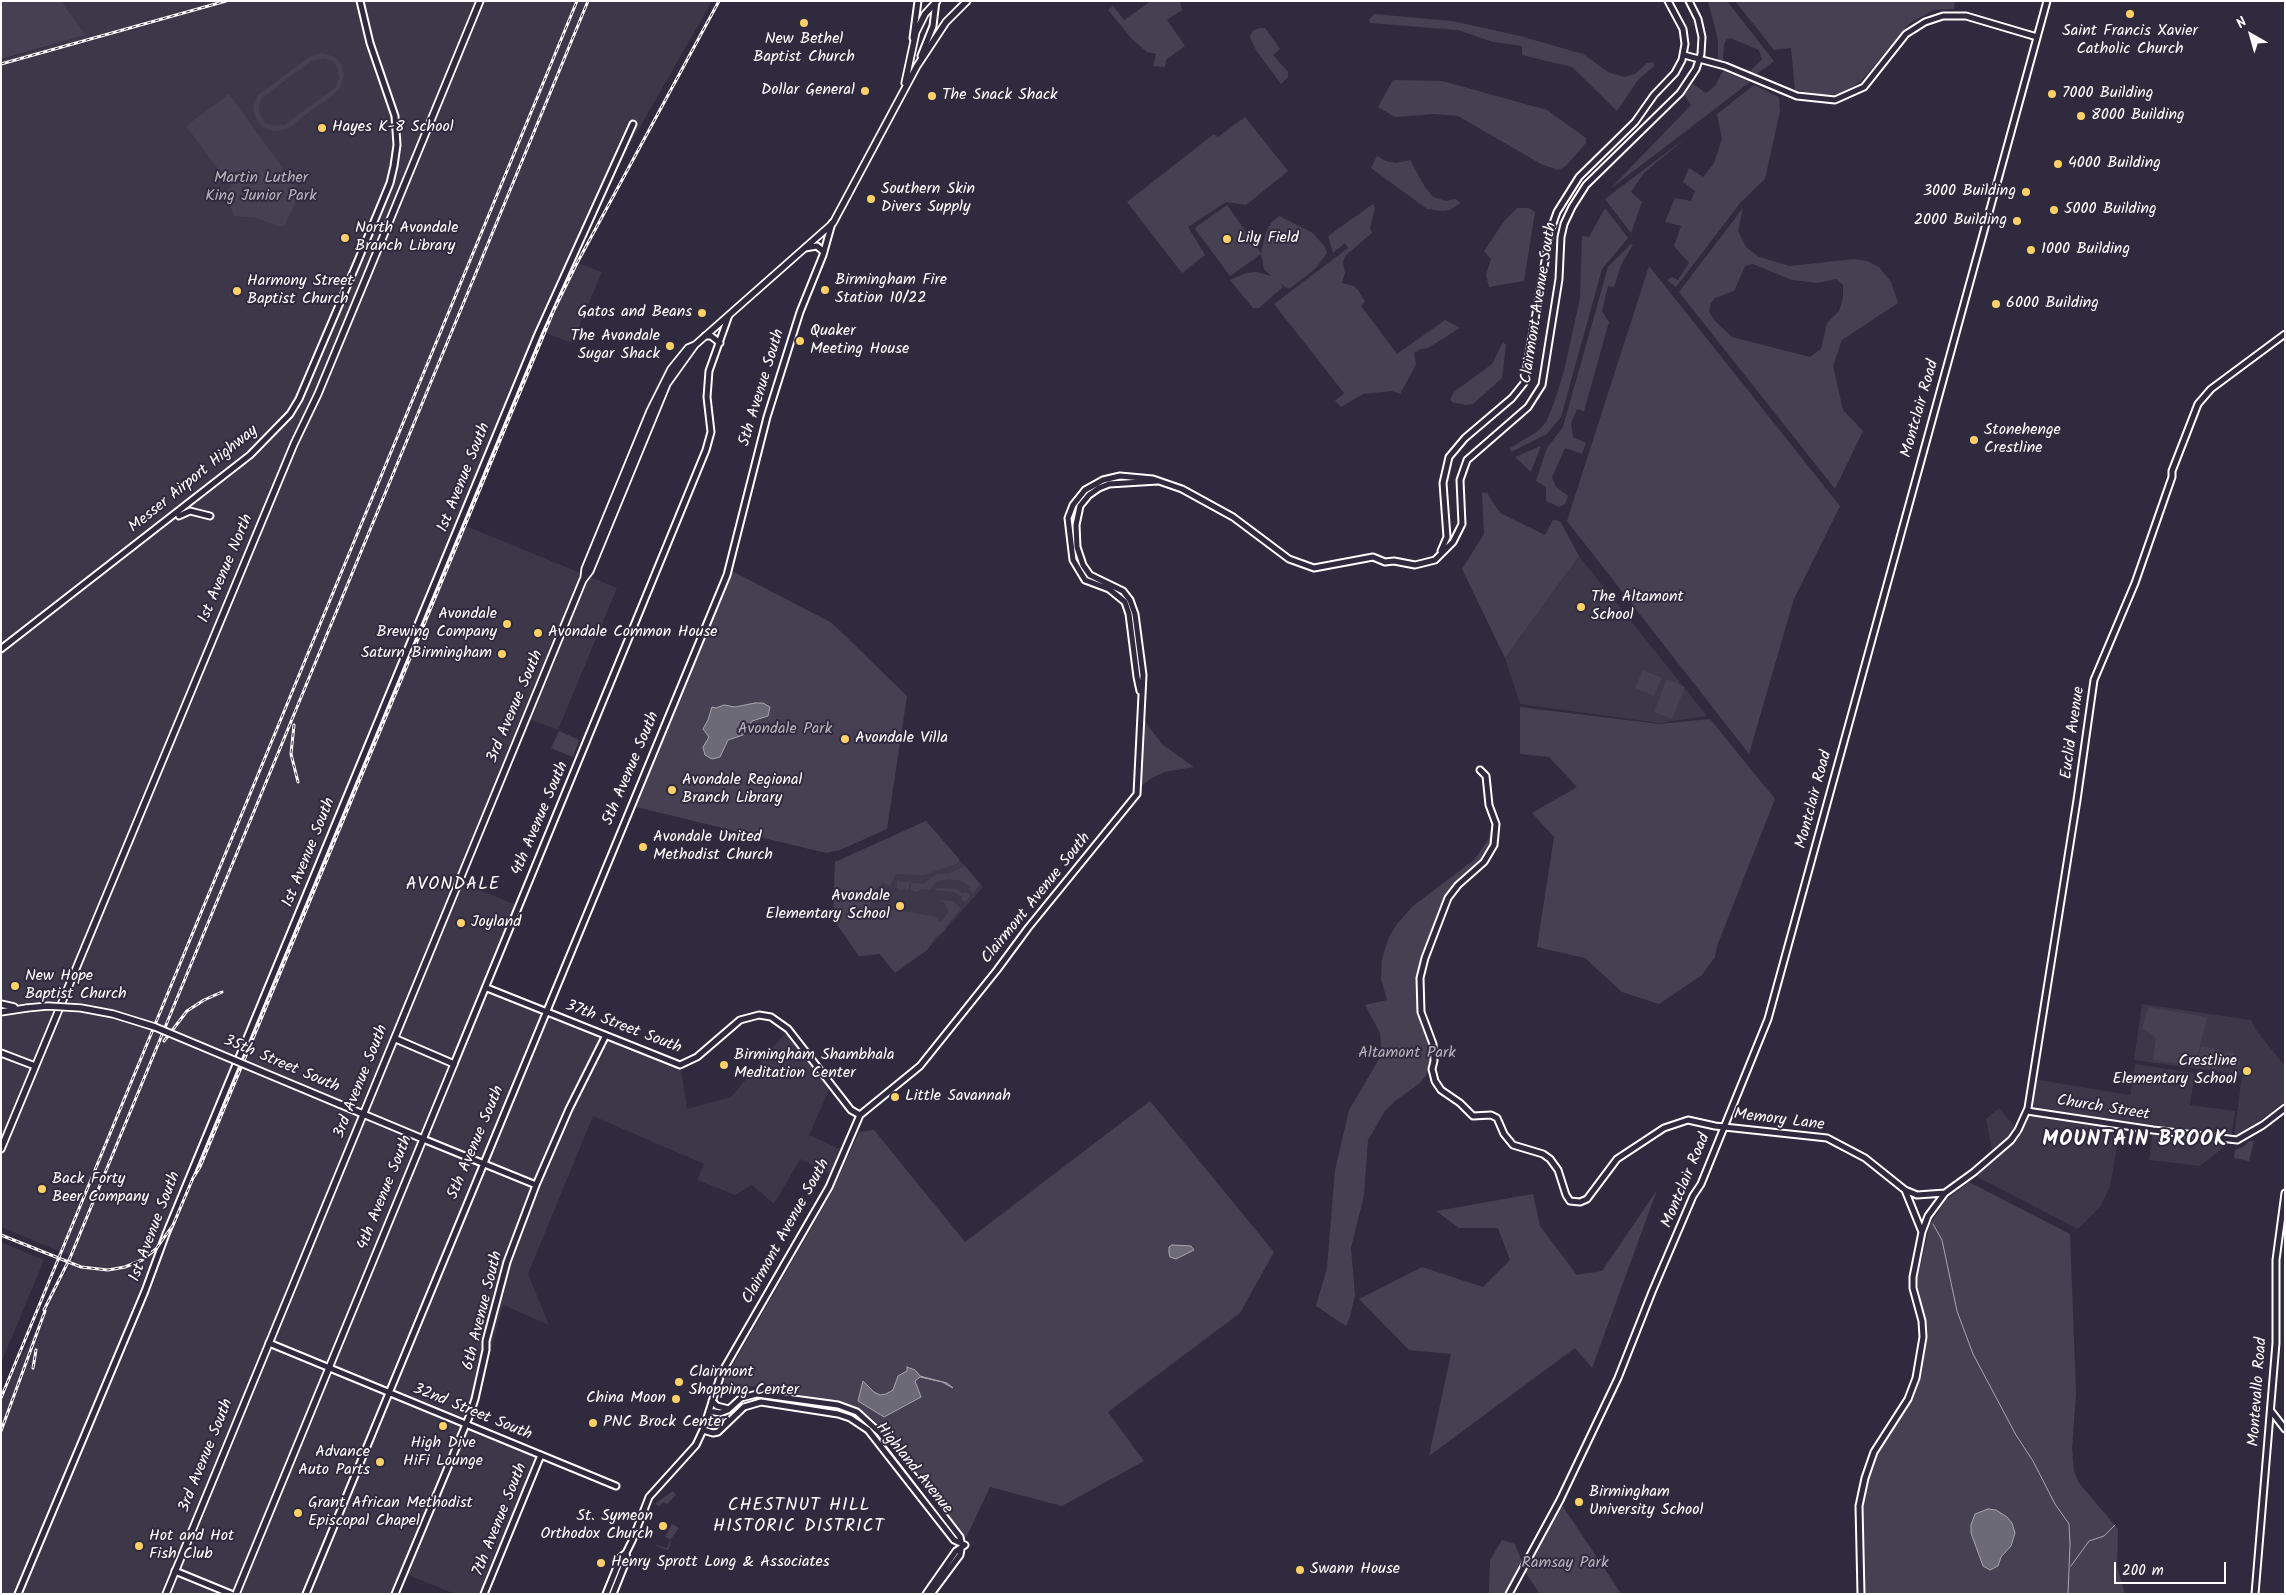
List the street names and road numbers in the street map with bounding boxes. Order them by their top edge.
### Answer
street label: Clairmont Avenue South [1518,221,1562,385]
street label: 5th Avenue South [736,327,790,449]
street label: Montclair Road [1898,358,1944,460]
street label: 1st Avenue South [434,421,496,535]
street label: Messer Airport Highway [126,422,262,538]
street label: 1st Avenue North [195,512,259,626]
street label: 3rd Avenue South [484,648,548,766]
street label: Euclid Avenue [2058,685,2090,781]
street label: 5th Avenue South [599,709,665,829]
street label: Montclair Road [1793,749,1837,851]
street label: 4th Avenue South [508,759,574,879]
street label: 1st Avenue South [279,796,341,910]
street label: Clairmont Avenue South [978,830,1096,968]
street label: 37th Street South [562,997,684,1059]
street label: 3rd Avenue South [331,1023,393,1141]
street label: 35th Street South [220,1032,342,1098]
street label: 5th Avenue South [444,1083,510,1203]
street label: Church Street [2055,1092,2151,1126]
street label: Memory Lane [1733,1106,1825,1136]
street label: Montclair Road [1658,1131,1716,1231]
street label: 4th Avenue South [354,1133,418,1253]
street label: Clairmont Avenue South [739,1156,835,1308]
street label: 1st Avenue South [126,1169,186,1285]
street label: 6th Avenue South [460,1250,508,1372]
street label: Montevallo Road [2246,1337,2272,1447]
street label: 32nd Street South [410,1380,534,1446]
street label: 3rd Avenue South [176,1397,238,1515]
street label: Highland Avenue [870,1419,956,1519]
street label: 7th Avenue South [470,1461,532,1579]

